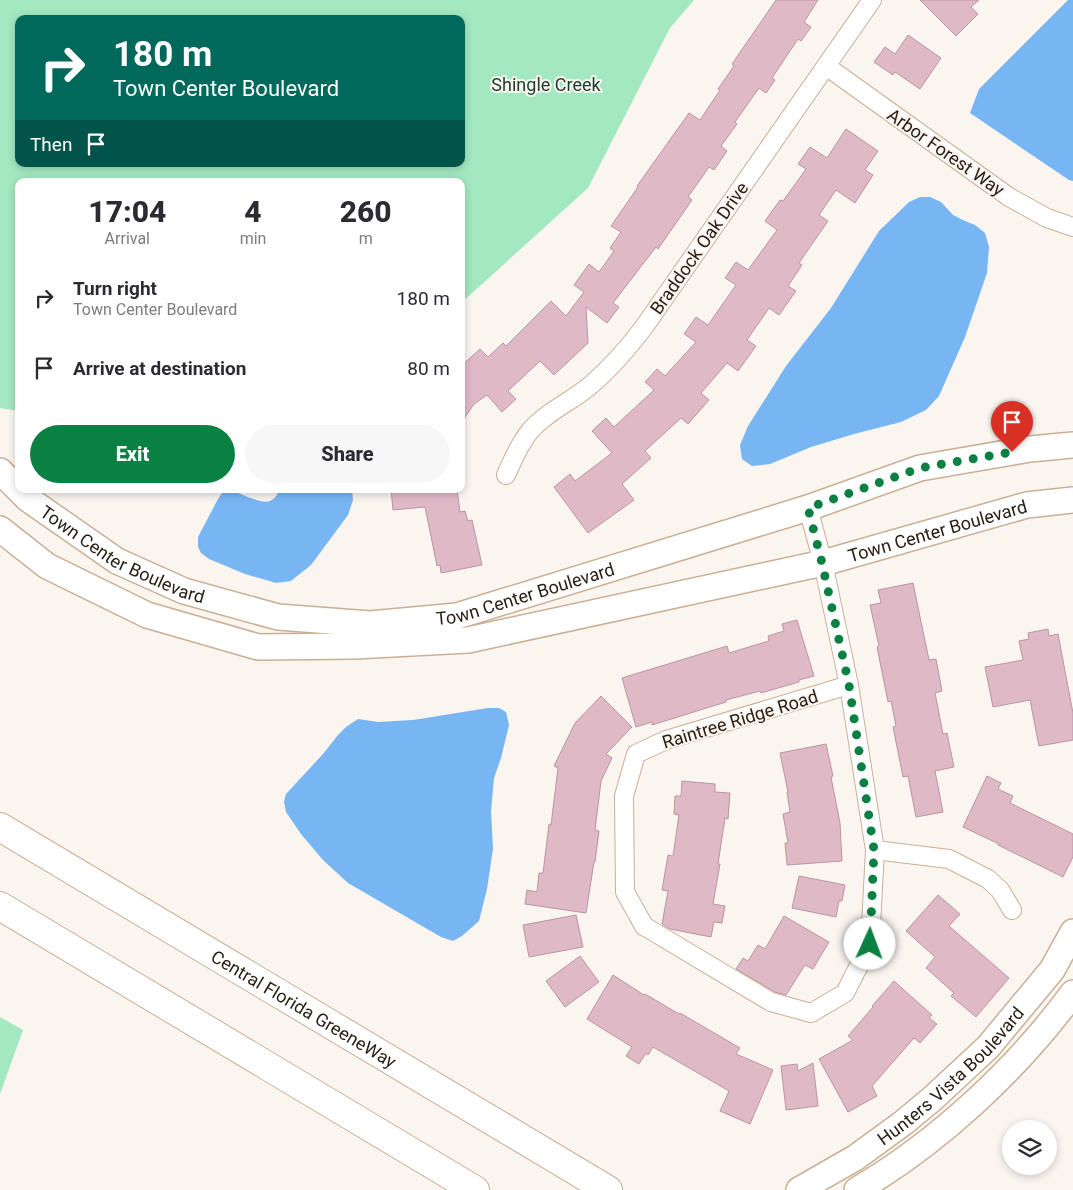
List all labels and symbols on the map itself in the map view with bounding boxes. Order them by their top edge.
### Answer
park label: Shingle Creek [491,74,602,95]
street label: Arbor Forest Way [884,104,1009,200]
street label: Braddock Oak Drive [646,178,752,318]
pin [991,401,1033,452]
street label: Town Center Boulevard [845,495,1029,566]
street label: Town Center Boulevard [37,501,207,607]
street label: Town Center Boulevard [435,558,617,628]
street label: Raintree Ridge Road [660,685,820,753]
position arrow [843,917,895,969]
street label: Central Florida GreeneWay [208,945,401,1072]
street label: Hunters Vista Boulevard [873,1002,1028,1149]

